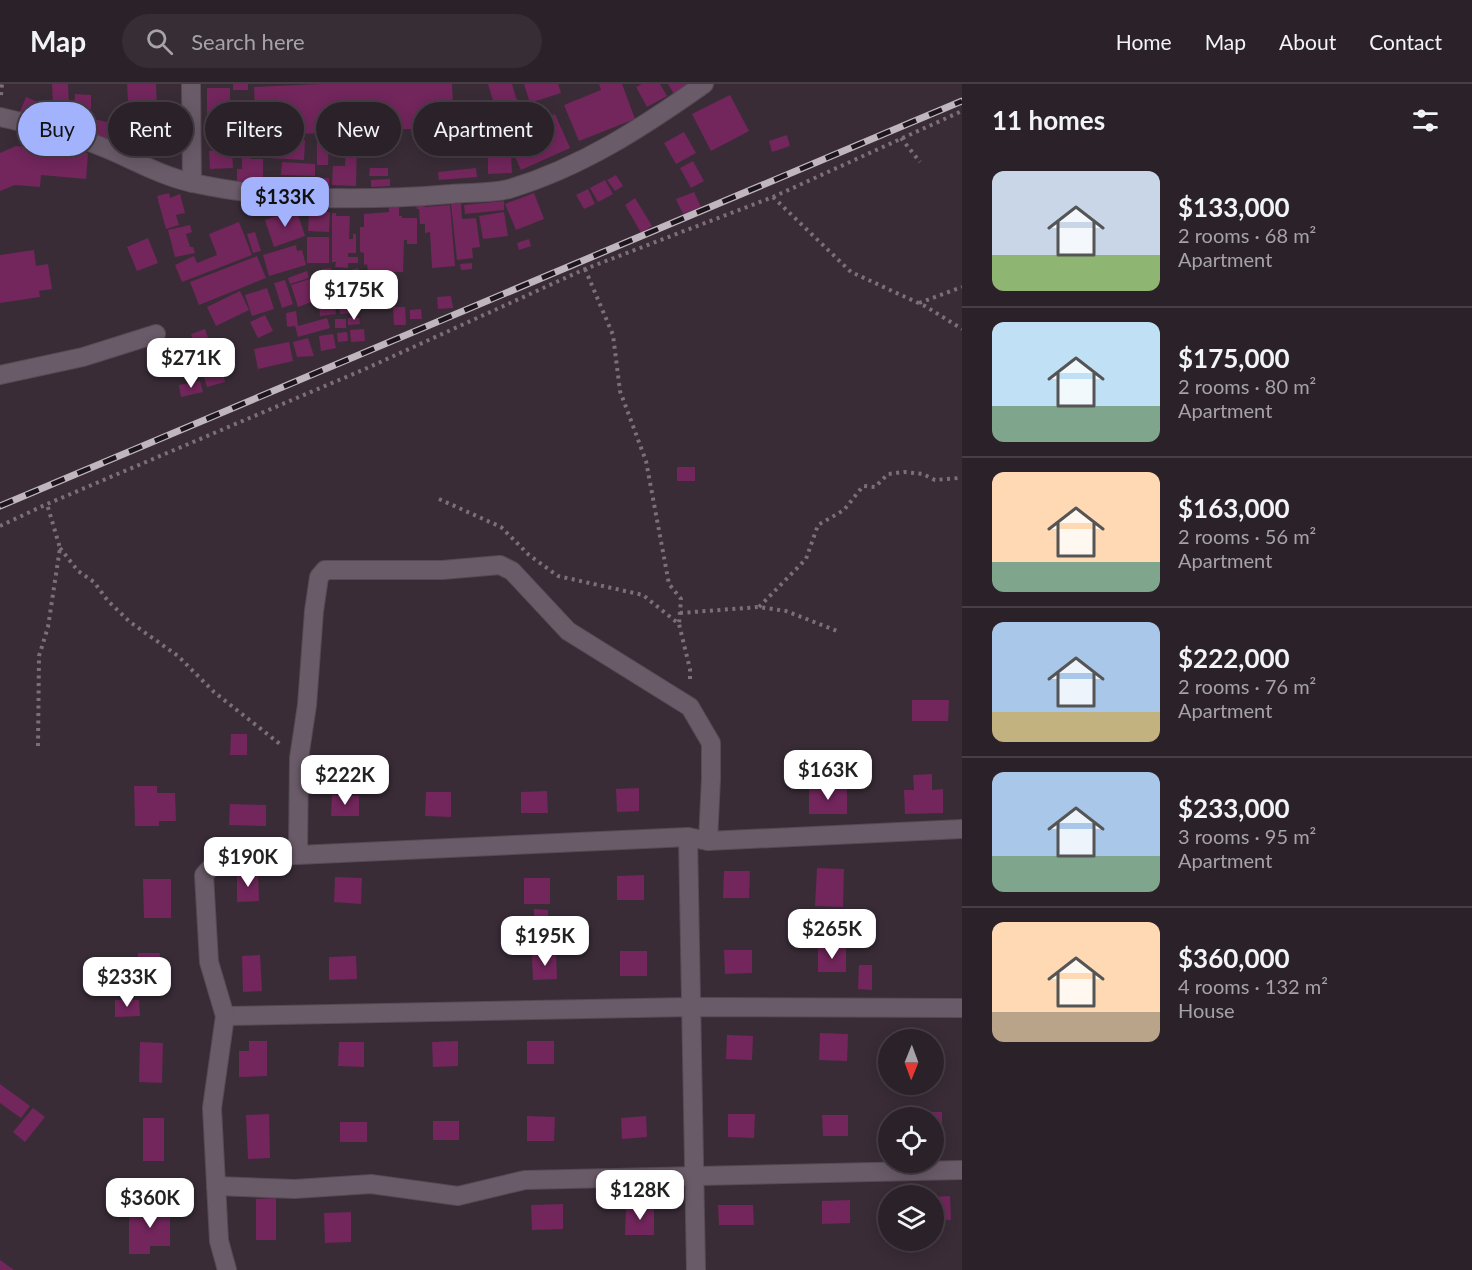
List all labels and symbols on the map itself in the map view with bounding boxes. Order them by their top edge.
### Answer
pin: $133K [243,177,327,228]
pin: $175K [312,270,396,321]
pin: $271K [149,338,233,389]
pin: $163K [786,750,870,801]
pin: $222K [303,755,387,806]
pin: $190K [206,837,290,888]
pin: $265K [790,909,874,960]
pin: $195K [503,916,587,967]
pin: $233K [85,957,169,1008]
north arrow [878,1029,944,1095]
pin: $128K [598,1170,682,1221]
pin: $360K [108,1178,192,1229]

